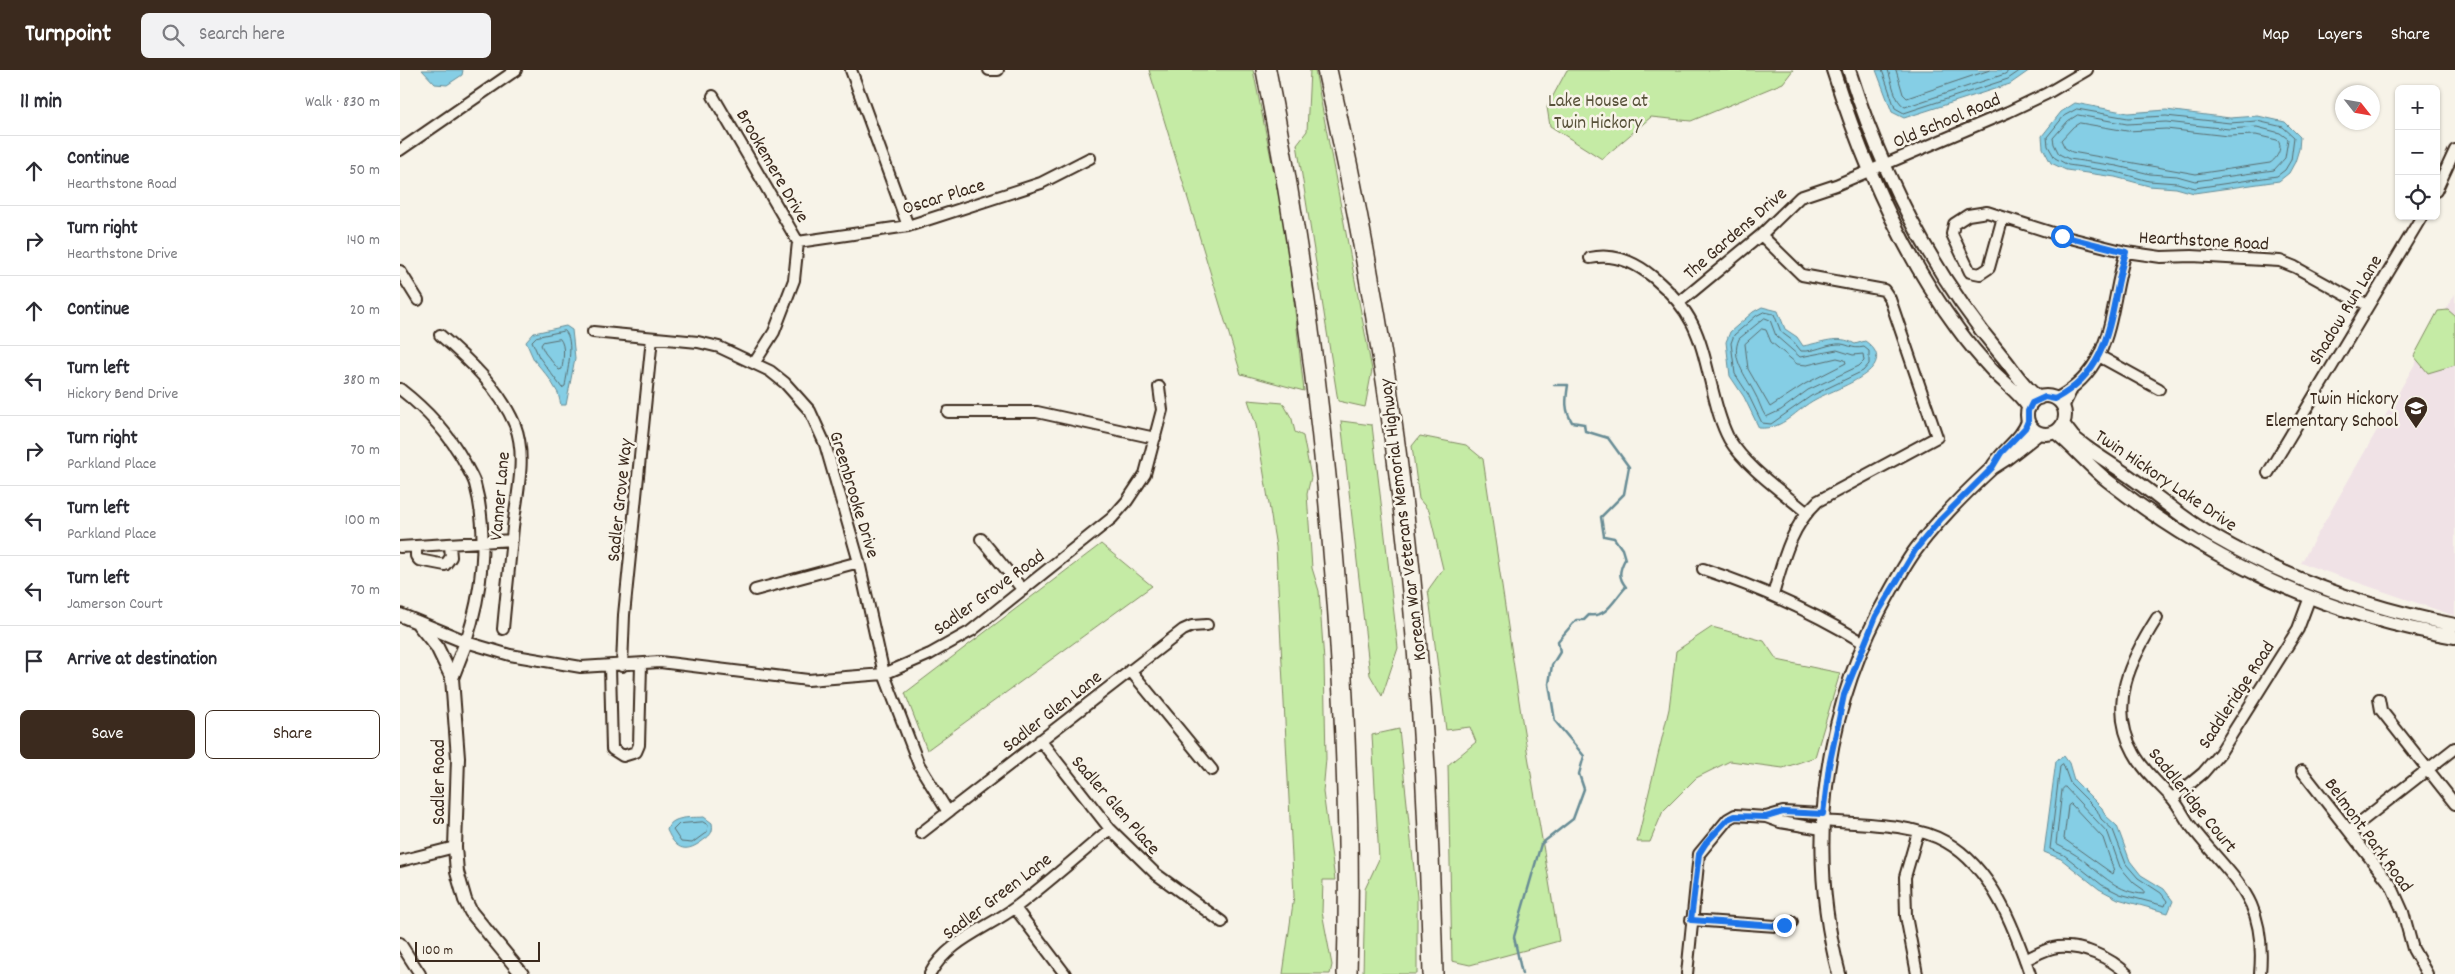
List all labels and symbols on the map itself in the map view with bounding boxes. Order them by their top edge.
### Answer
north arrow [2335,85,2380,130]
street label: Old School Road [1889,87,2005,157]
park label: Lake House at Twin Hickory [1548,89,1648,138]
street label: Brookemere Drive [728,105,814,228]
street label: Oscar Place [899,173,989,224]
street label: The Gardens Drive [1679,182,1794,287]
route start [2051,225,2074,248]
street label: Hearthstone Road [2138,226,2270,259]
street label: Shadow Run Lane [2303,251,2391,371]
street label: Korean War Veterans Memorial Highway [1374,377,1435,662]
place label: Twin Hickory Elementary School [2265,387,2398,436]
school or university icon: Twin Hickory Elementary School [2403,395,2429,429]
street label: Twin Hickory Lake Drive [2089,424,2242,540]
street label: Greenbrooke Drive [821,428,885,562]
street label: Sadler Grove Way [602,437,641,563]
street label: Vanner Lane [484,451,519,542]
street label: Sadler Grove Road [929,544,1051,643]
street label: Saddleridge Road [2193,637,2283,755]
street label: Sadler Glen Lane [998,665,1109,760]
street label: Sadler Road [427,739,454,825]
street label: Saddleridge Court [2140,743,2242,860]
street label: Sadler Glen Place [1063,751,1165,862]
street label: Belmont Park Road [2316,773,2418,899]
street label: Sadler Green Lane [938,848,1058,948]
route end [1773,914,1796,937]
scale bar [415,939,540,962]

